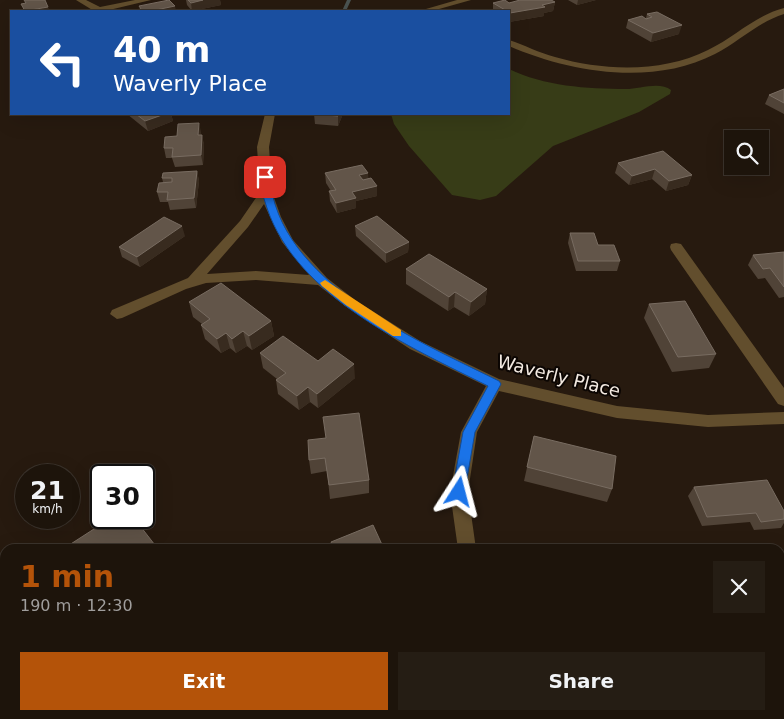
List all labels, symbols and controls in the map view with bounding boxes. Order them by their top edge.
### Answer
icon: left [30,30,95,95]
text: 40 m [113,30,210,70]
text: Waverly Place [113,71,267,96]
map controls [724,130,769,175]
button: search [724,130,769,175]
pin [244,156,286,198]
icon: arrive [251,163,279,191]
street label: Waverly Place [495,351,623,401]
speed limit sign: 30 [90,464,155,529]
position arrow [432,465,484,517]
text: 21 [30,476,65,505]
text: km/h [32,502,63,516]
text: 1 min [20,559,114,594]
button: close [713,561,765,613]
text: 190 m · 12:30 [20,596,133,615]
button: Exit [20,652,388,710]
button: Share [398,652,765,710]

